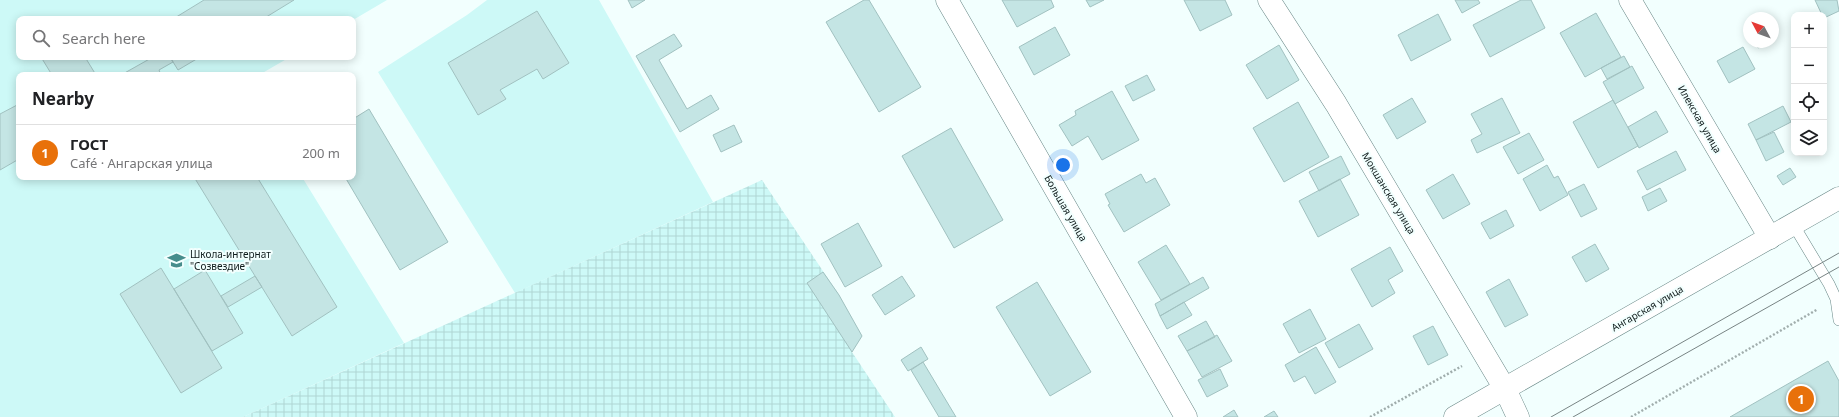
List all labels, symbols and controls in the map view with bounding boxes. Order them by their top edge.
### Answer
north arrow [1743,12,1779,48]
map controls [1791,12,1827,156]
button: + [1791,12,1827,48]
search box [16,16,356,60]
icon: search [30,27,52,49]
text: Search here [62,28,145,48]
button: − [1791,48,1827,84]
street label: Илекская улица [1675,82,1725,156]
button: locate [1791,84,1827,120]
text: Nearby [32,87,94,110]
button: layers [1791,120,1827,156]
text: ГОСТ [70,134,108,154]
text: 1 [41,144,49,162]
text: 200 m [302,144,340,162]
street label: Мокшанская улица [1359,149,1419,237]
text: Café · Ангарская улица [70,154,213,172]
your location [1053,155,1073,175]
street label: Большая улица [1041,172,1091,244]
place label: Школа-интернат "Созвездие" [190,247,271,273]
school or university icon: Школа-интернат "Созвездие" [167,250,187,270]
street label: Ангарская улица [1608,282,1686,334]
pin: 1 [1788,384,1814,414]

